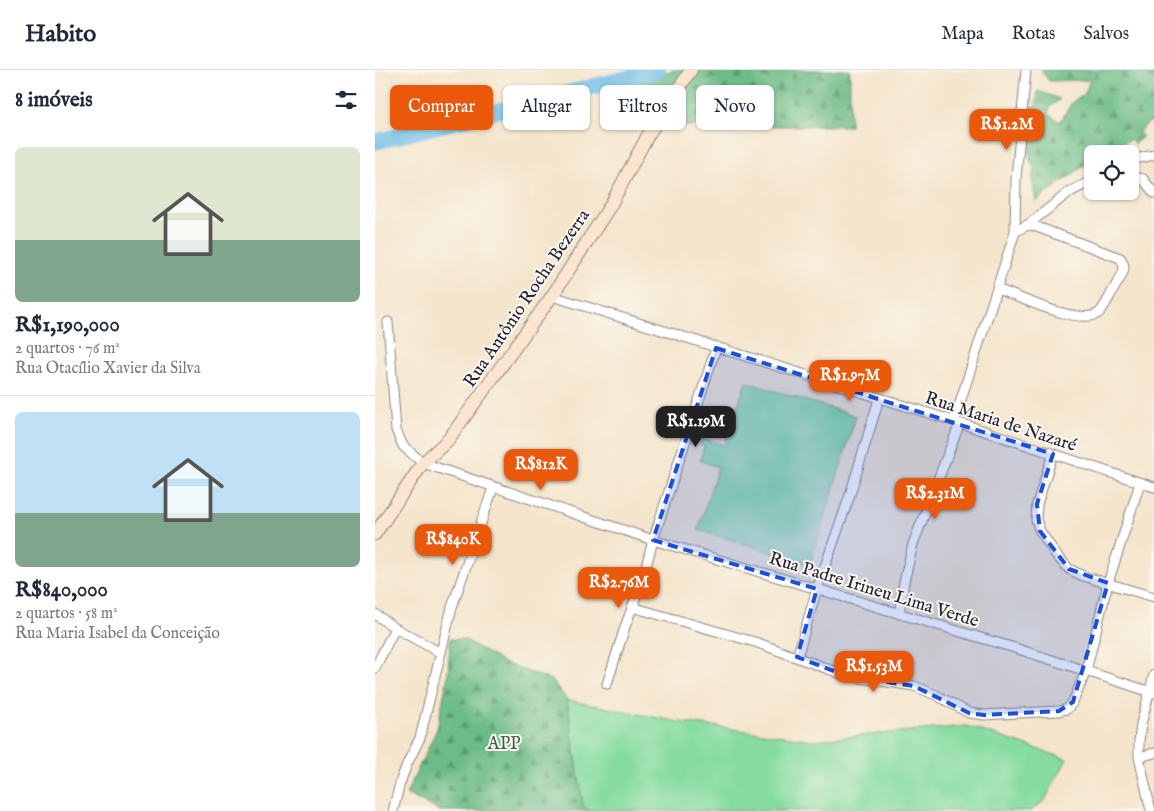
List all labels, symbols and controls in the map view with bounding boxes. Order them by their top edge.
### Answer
text: Habito [25,19,96,50]
text: Mapa [942,23,984,46]
text: Rotas [1012,23,1055,46]
text: Salvos [1083,23,1129,46]
chip: Comprar [390,85,493,130]
chip: Alugar [503,85,590,130]
chip: Filtros [600,85,686,130]
chip: Novo [696,85,774,130]
icon: filters [332,86,360,114]
text: 8 imóveis [15,87,93,114]
pin: R$1.2M [966,108,1048,151]
text: R$1.2M [981,115,1033,135]
map controls [1084,145,1139,200]
button: locate [1084,145,1139,200]
icon: home [143,179,233,269]
street label: Rua Antônio Rocha Bezerra [459,205,596,392]
text: R$1,190,000 [15,312,120,339]
text: 2 quartos · 76 m² [15,339,120,359]
text: Rua Otacílio Xavier da Silva [15,359,201,379]
pin: R$1.97M [804,360,896,402]
text: R$1.97M [820,366,880,386]
street label: Rua Maria de Nazaré [922,387,1079,458]
pin: R$1.19M [650,406,742,448]
text: R$1.19M [667,412,725,432]
icon: home [143,445,233,535]
pin: R$812K [500,448,582,491]
text: R$812K [515,455,567,475]
pin: R$2.31M [889,478,981,520]
text: R$2.31M [906,484,964,504]
pin: R$840K [412,524,494,566]
text: R$840K [426,530,480,550]
street label: Rua Padre Irineu Lima Verde [766,548,981,633]
pin: R$2.76M [573,566,665,609]
text: R$2.76M [589,573,649,593]
text: R$840,000 [15,577,108,604]
text: 2 quartos · 58 m² [15,604,118,624]
text: Rua Maria Isabel da Conceição [15,624,220,644]
pin: R$1.53M [828,650,920,693]
text: R$1.53M [845,657,903,677]
park label: APP [487,733,520,756]

